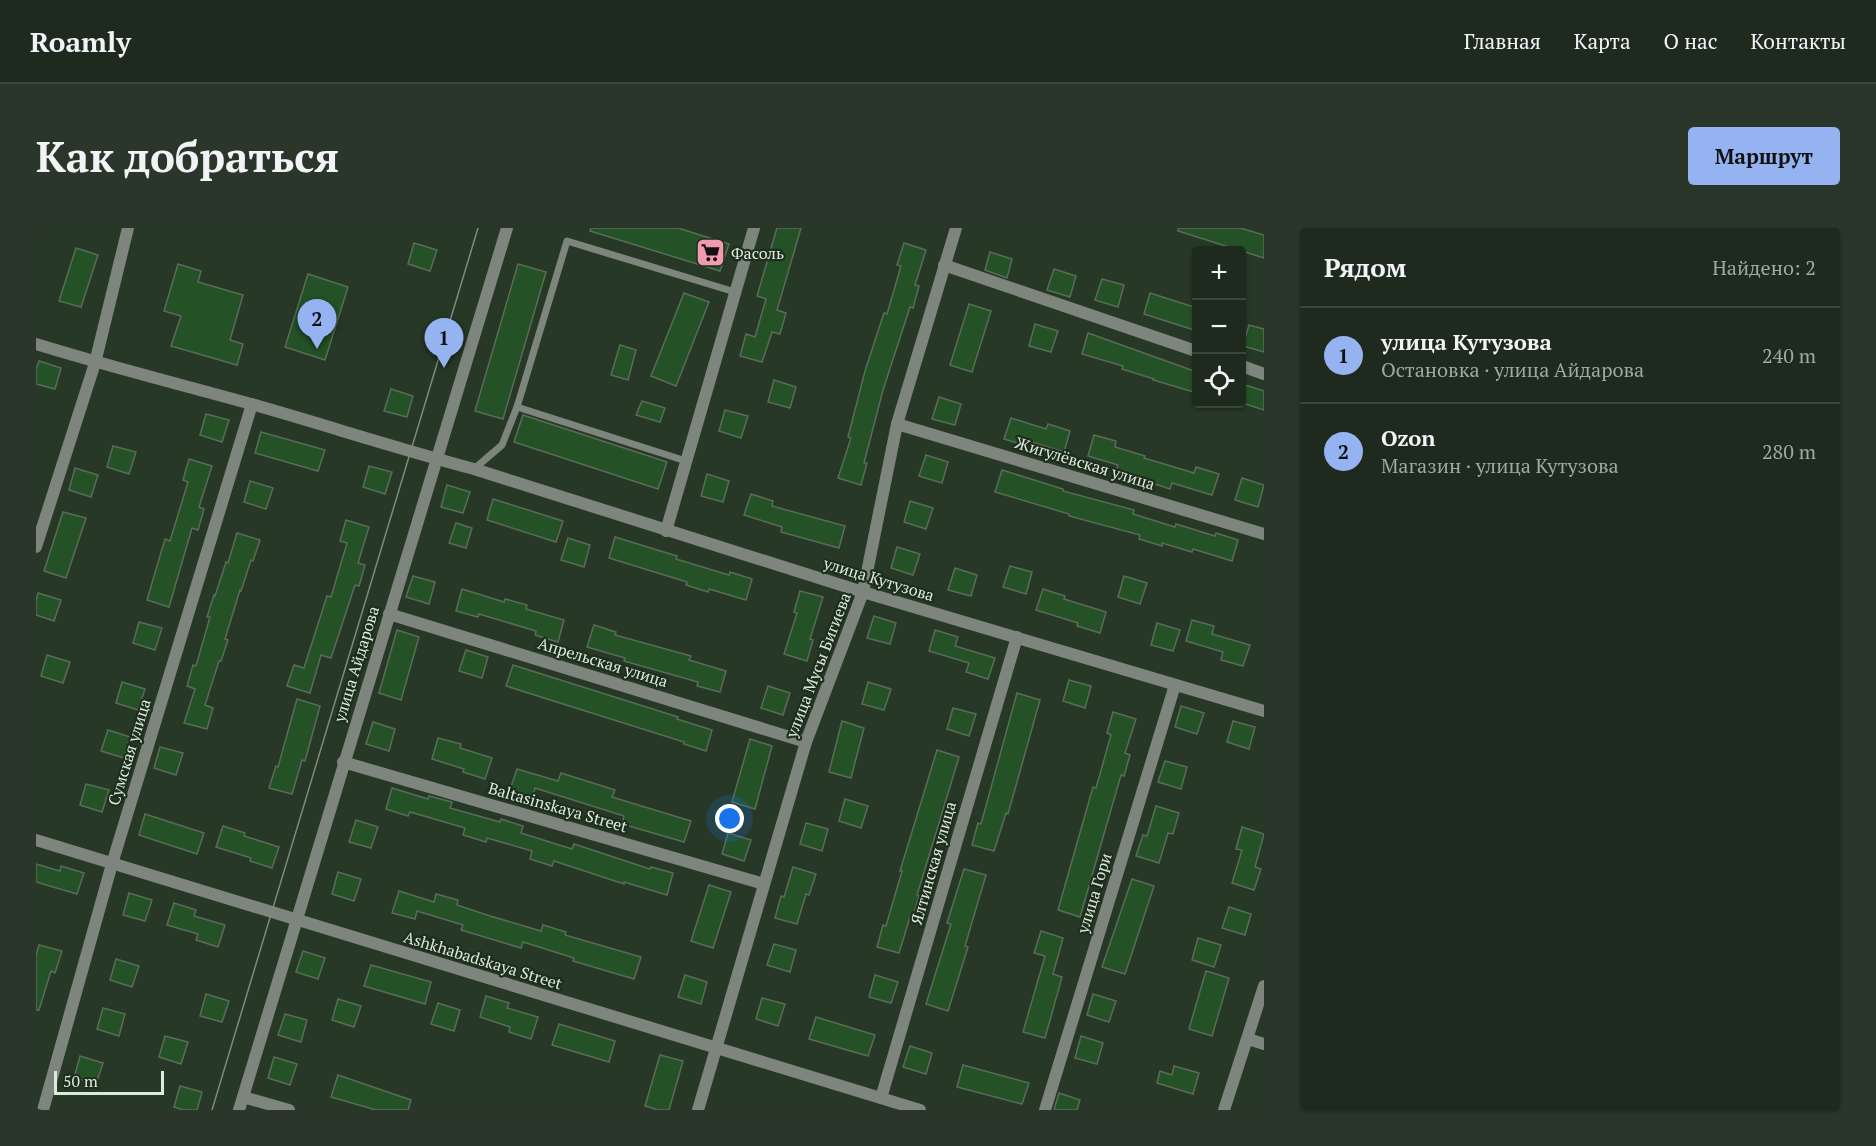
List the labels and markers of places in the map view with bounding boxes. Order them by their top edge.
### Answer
supermarket icon: Фасоль [694,237,726,269]
place label: Фасоль [731,242,784,264]
pin: 2 [298,300,336,349]
pin: 1 [424,318,464,368]

